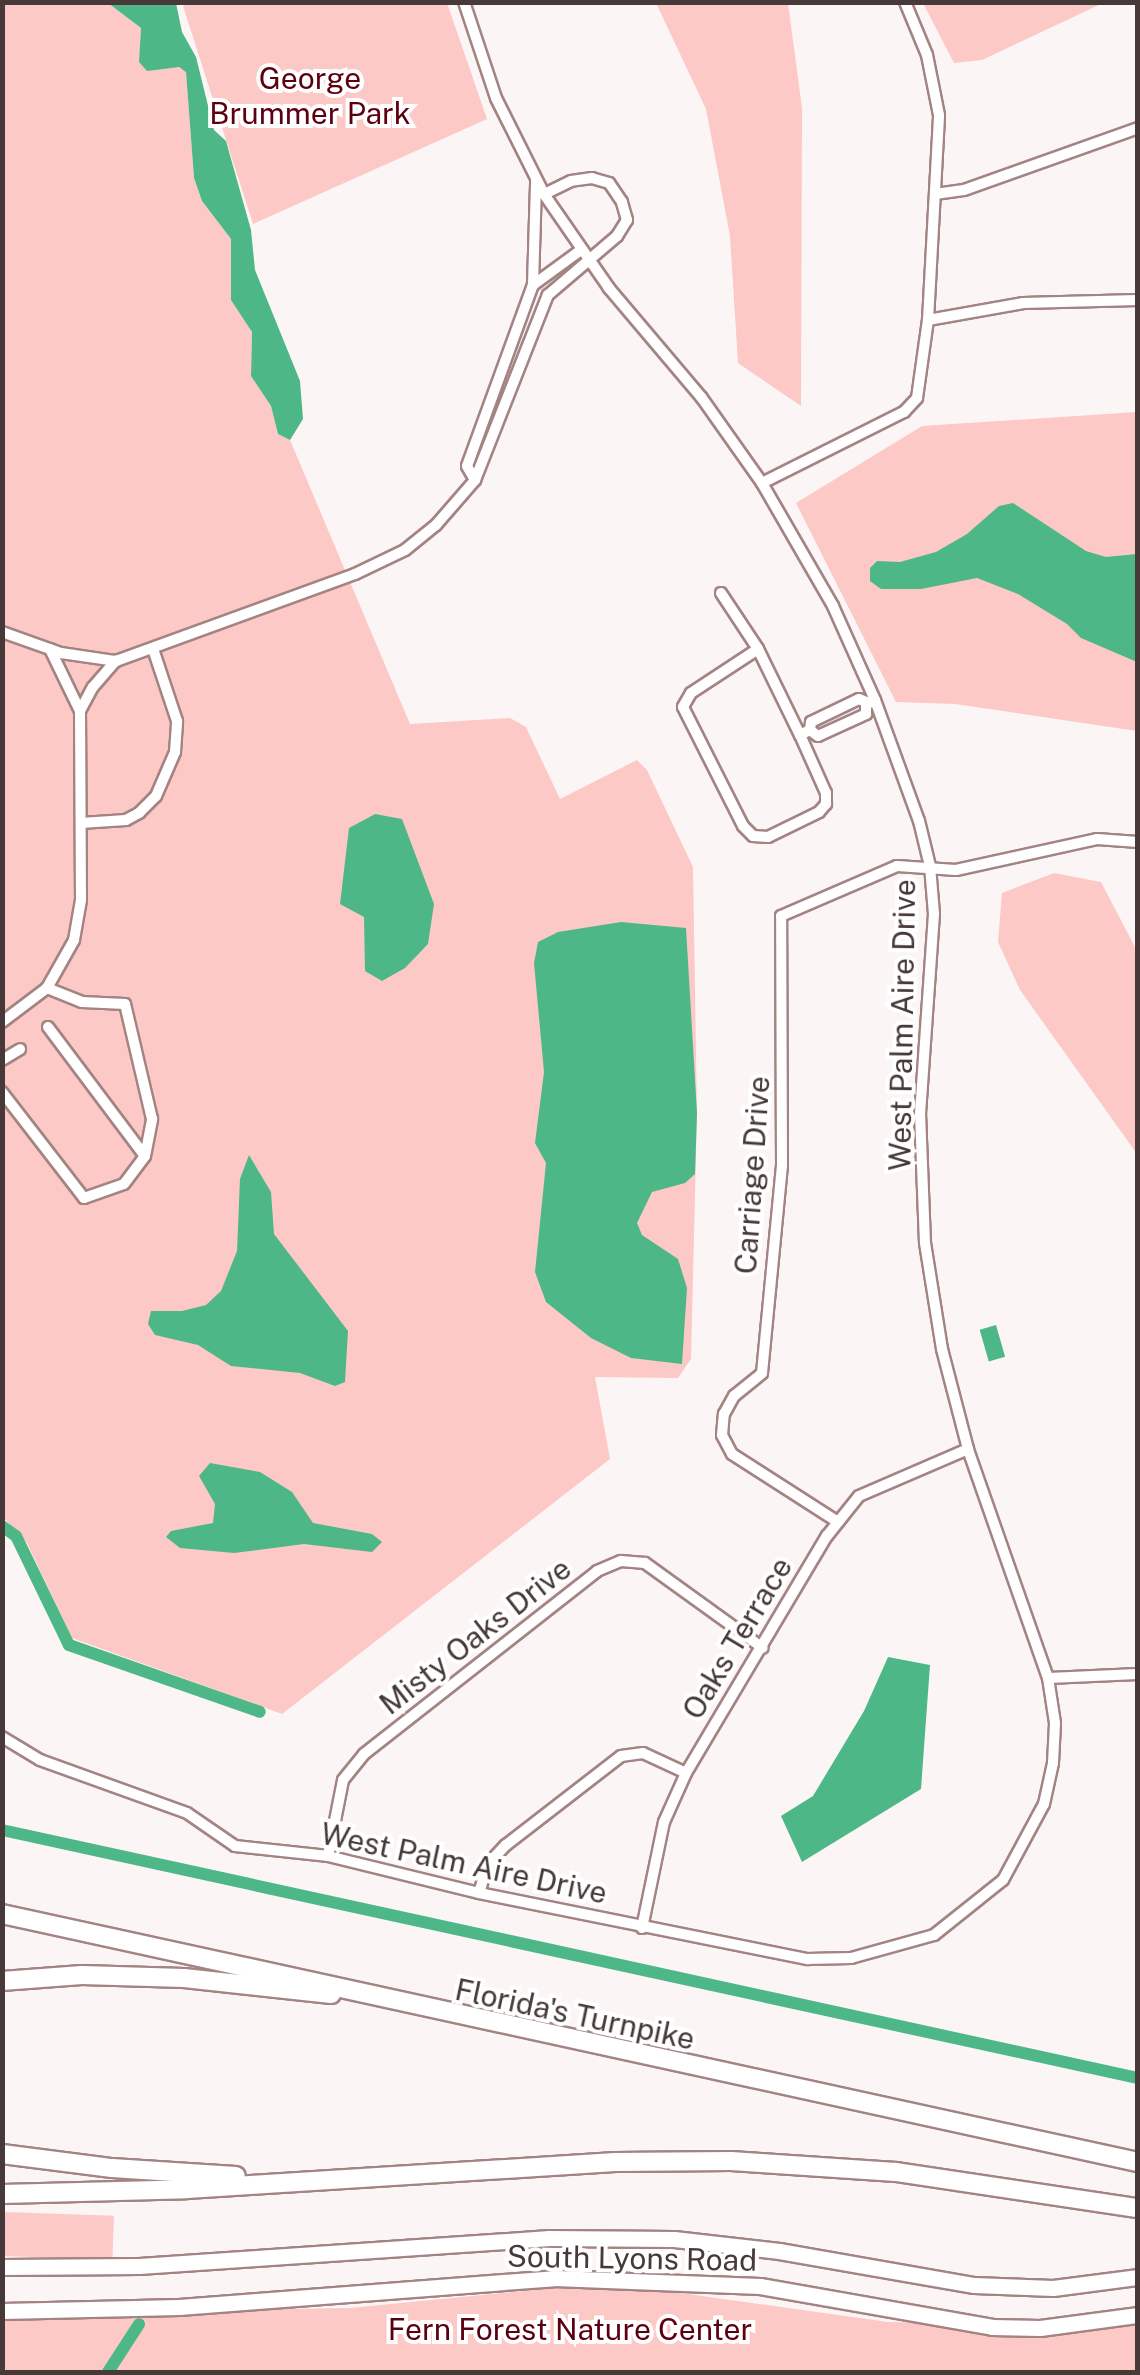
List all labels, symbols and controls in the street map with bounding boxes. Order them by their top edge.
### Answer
park label: George Brummer Park [209,60,411,130]
street label: West Palm Aire Drive [881,879,923,1171]
street label: Carriage Drive [727,1075,777,1275]
street label: Misty Oaks Drive [372,1550,578,1722]
street label: Oaks Terrace [675,1550,799,1726]
street label: West Palm Aire Drive [317,1815,611,1911]
street label: Florida's Turnpike [452,1971,698,2057]
street label: South Lyons Road [507,2238,757,2278]
park label: Fern Forest Nature Center [388,2311,752,2347]

